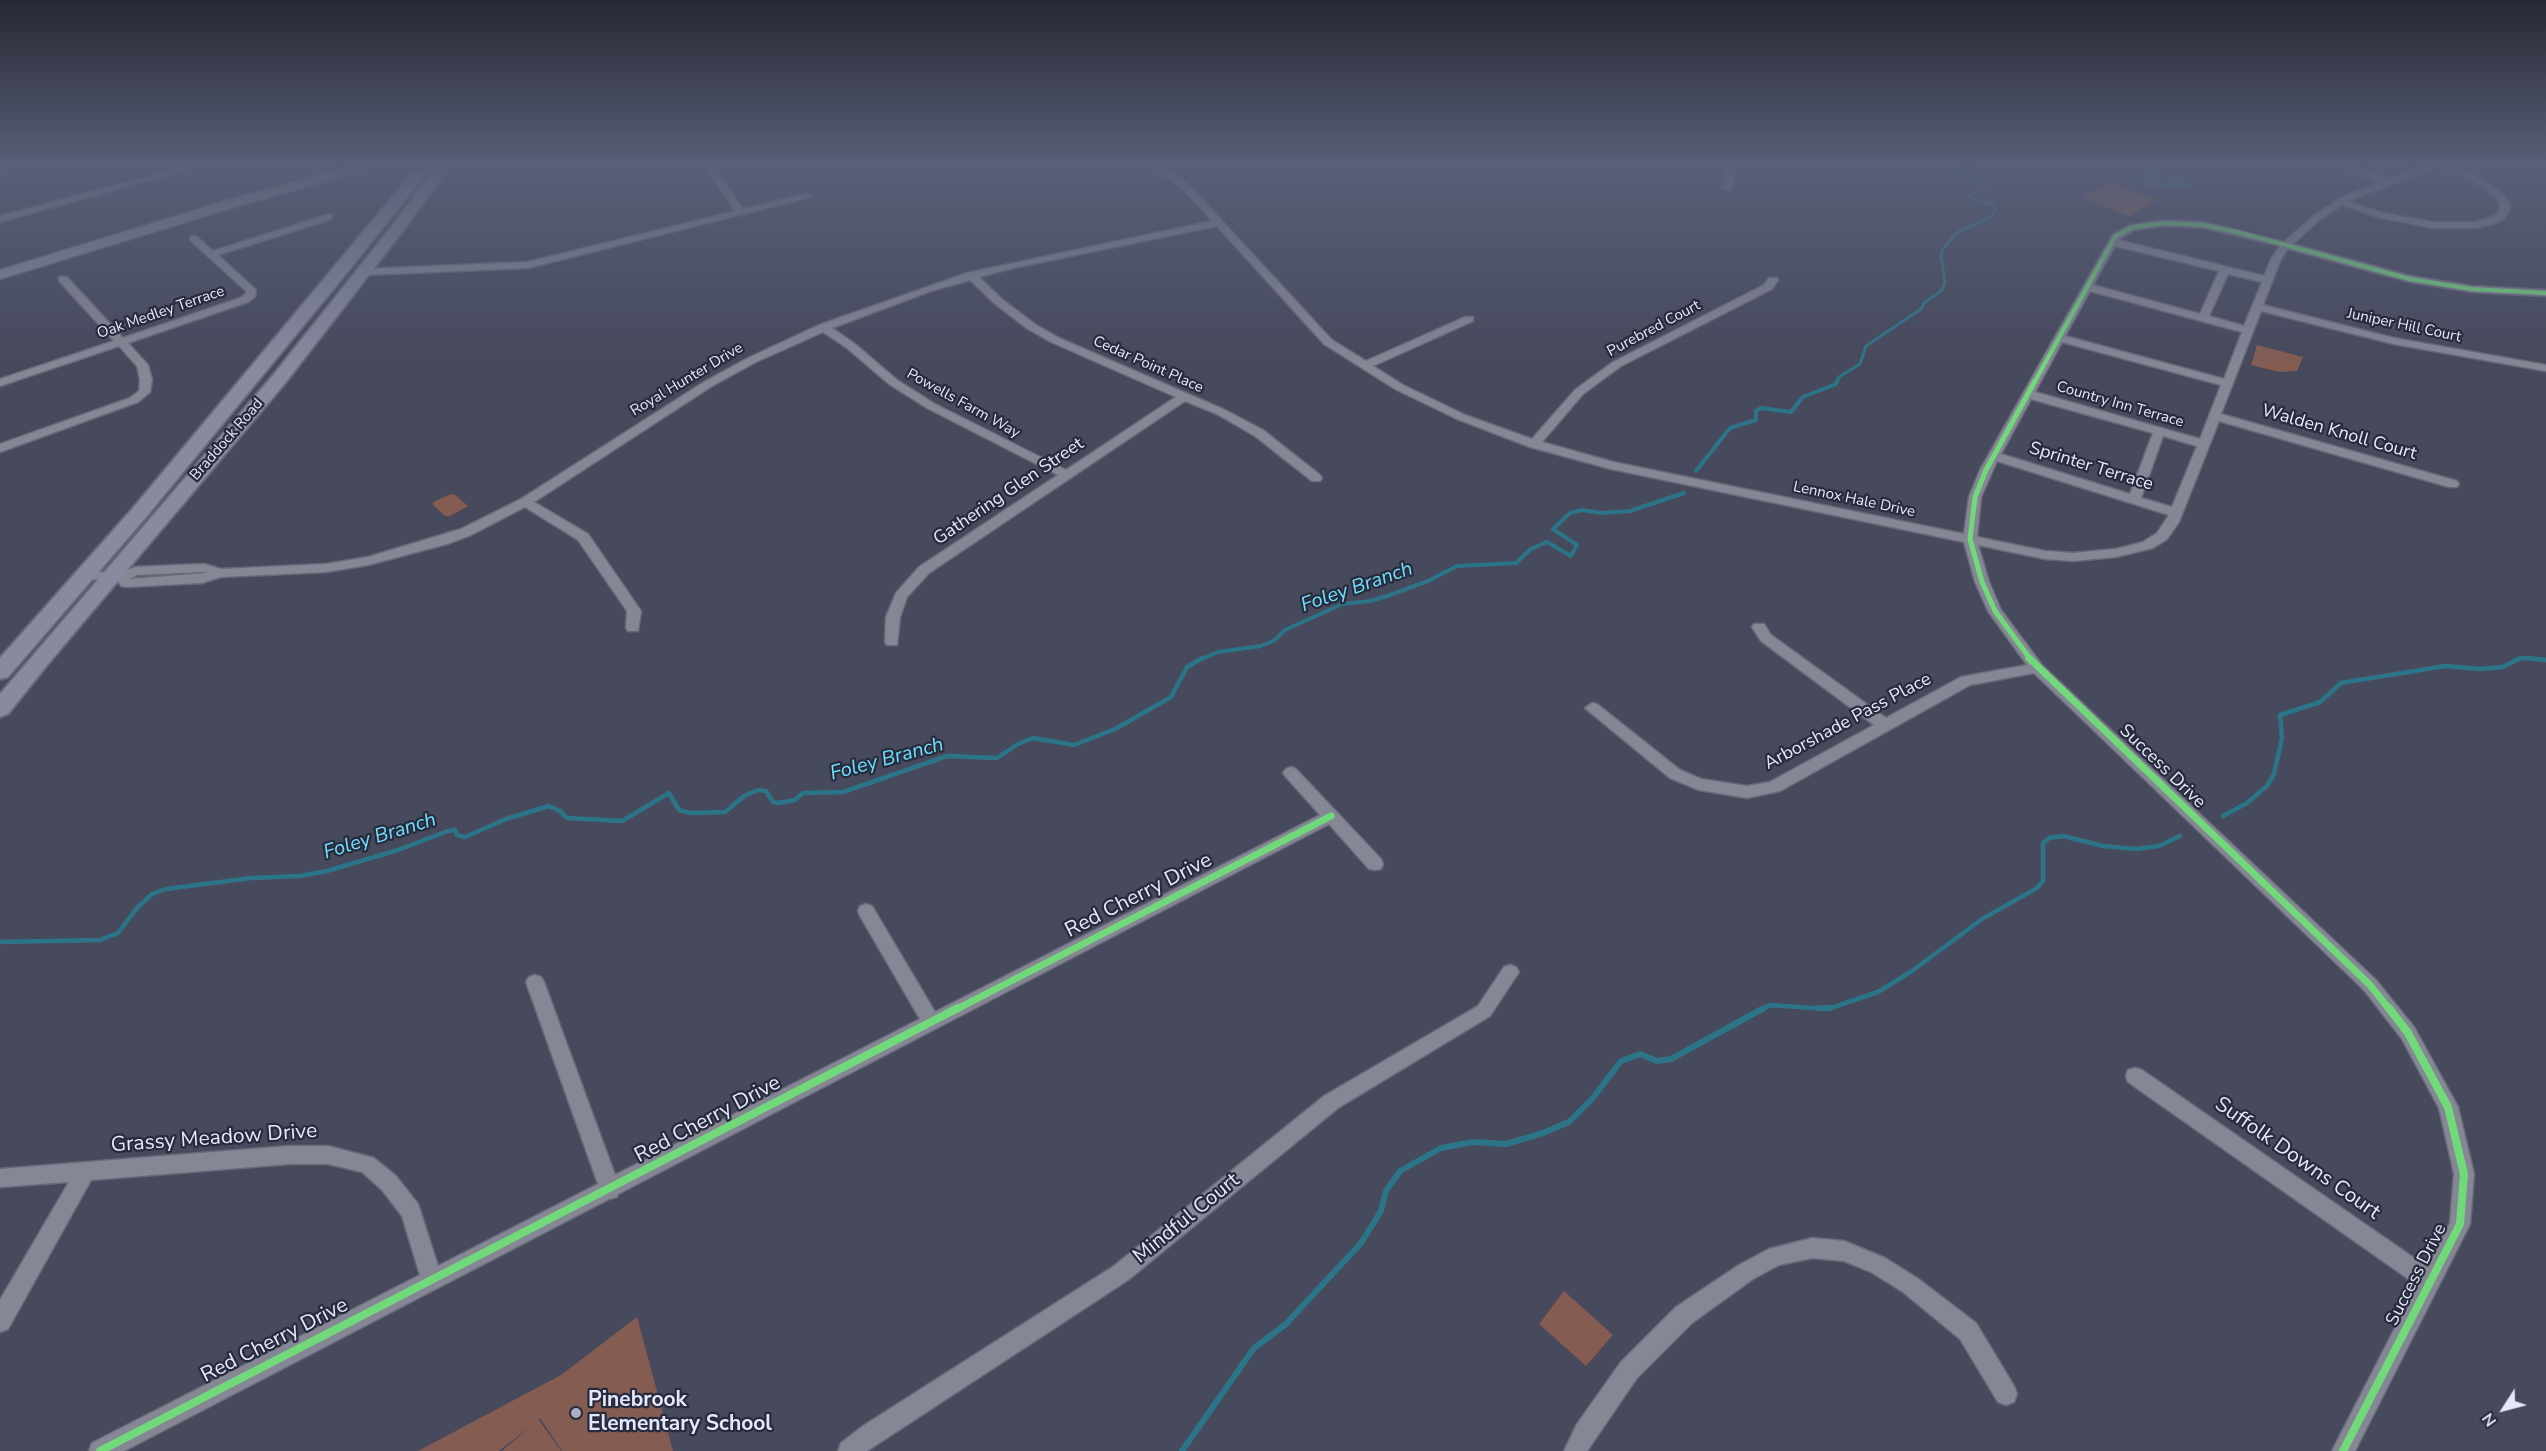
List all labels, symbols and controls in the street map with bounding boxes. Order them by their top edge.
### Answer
street label: Oak Medley Terrace [95,283,227,343]
street label: Purebred Court [1604,297,1704,361]
street label: Juniper Hill Court [2345,305,2463,347]
street label: Cedar Point Place [1090,333,1206,397]
street label: Royal Hunter Drive [627,339,747,421]
street label: Powells Farm Way [903,365,1023,443]
street label: Country Inn Terrace [2054,378,2186,432]
street label: Braddock Road [187,395,267,485]
street label: Walden Knoll Court [2259,401,2419,465]
street label: Gathering Glen Street [930,434,1088,550]
street label: Sprinter Terrace [2026,438,2156,496]
street label: Lennox Hale Drive [1791,478,1917,522]
water label: Foley Branch [1298,558,1416,618]
street label: Arborshade Pass Place [1761,669,1935,775]
street label: Success Drive [2114,720,2210,814]
water label: Foley Branch [828,733,946,787]
water label: Foley Branch [321,808,439,866]
street label: Red Cherry Drive [1061,848,1217,944]
street label: Red Cherry Drive [631,1071,785,1169]
street label: Suffolk Downs Court [2209,1092,2385,1226]
street label: Grassy Meadow Drive [110,1119,318,1159]
street label: Mindful Court [1129,1168,1245,1270]
street label: Success Drive [2382,1220,2452,1330]
street label: Red Cherry Drive [197,1293,353,1389]
north arrow [2474,1379,2534,1439]
place label: Pinebrook Elementary School [588,1388,772,1438]
marker: Pinebrook Elementary School [569,1406,583,1420]
text: N [2477,1408,2502,1431]

